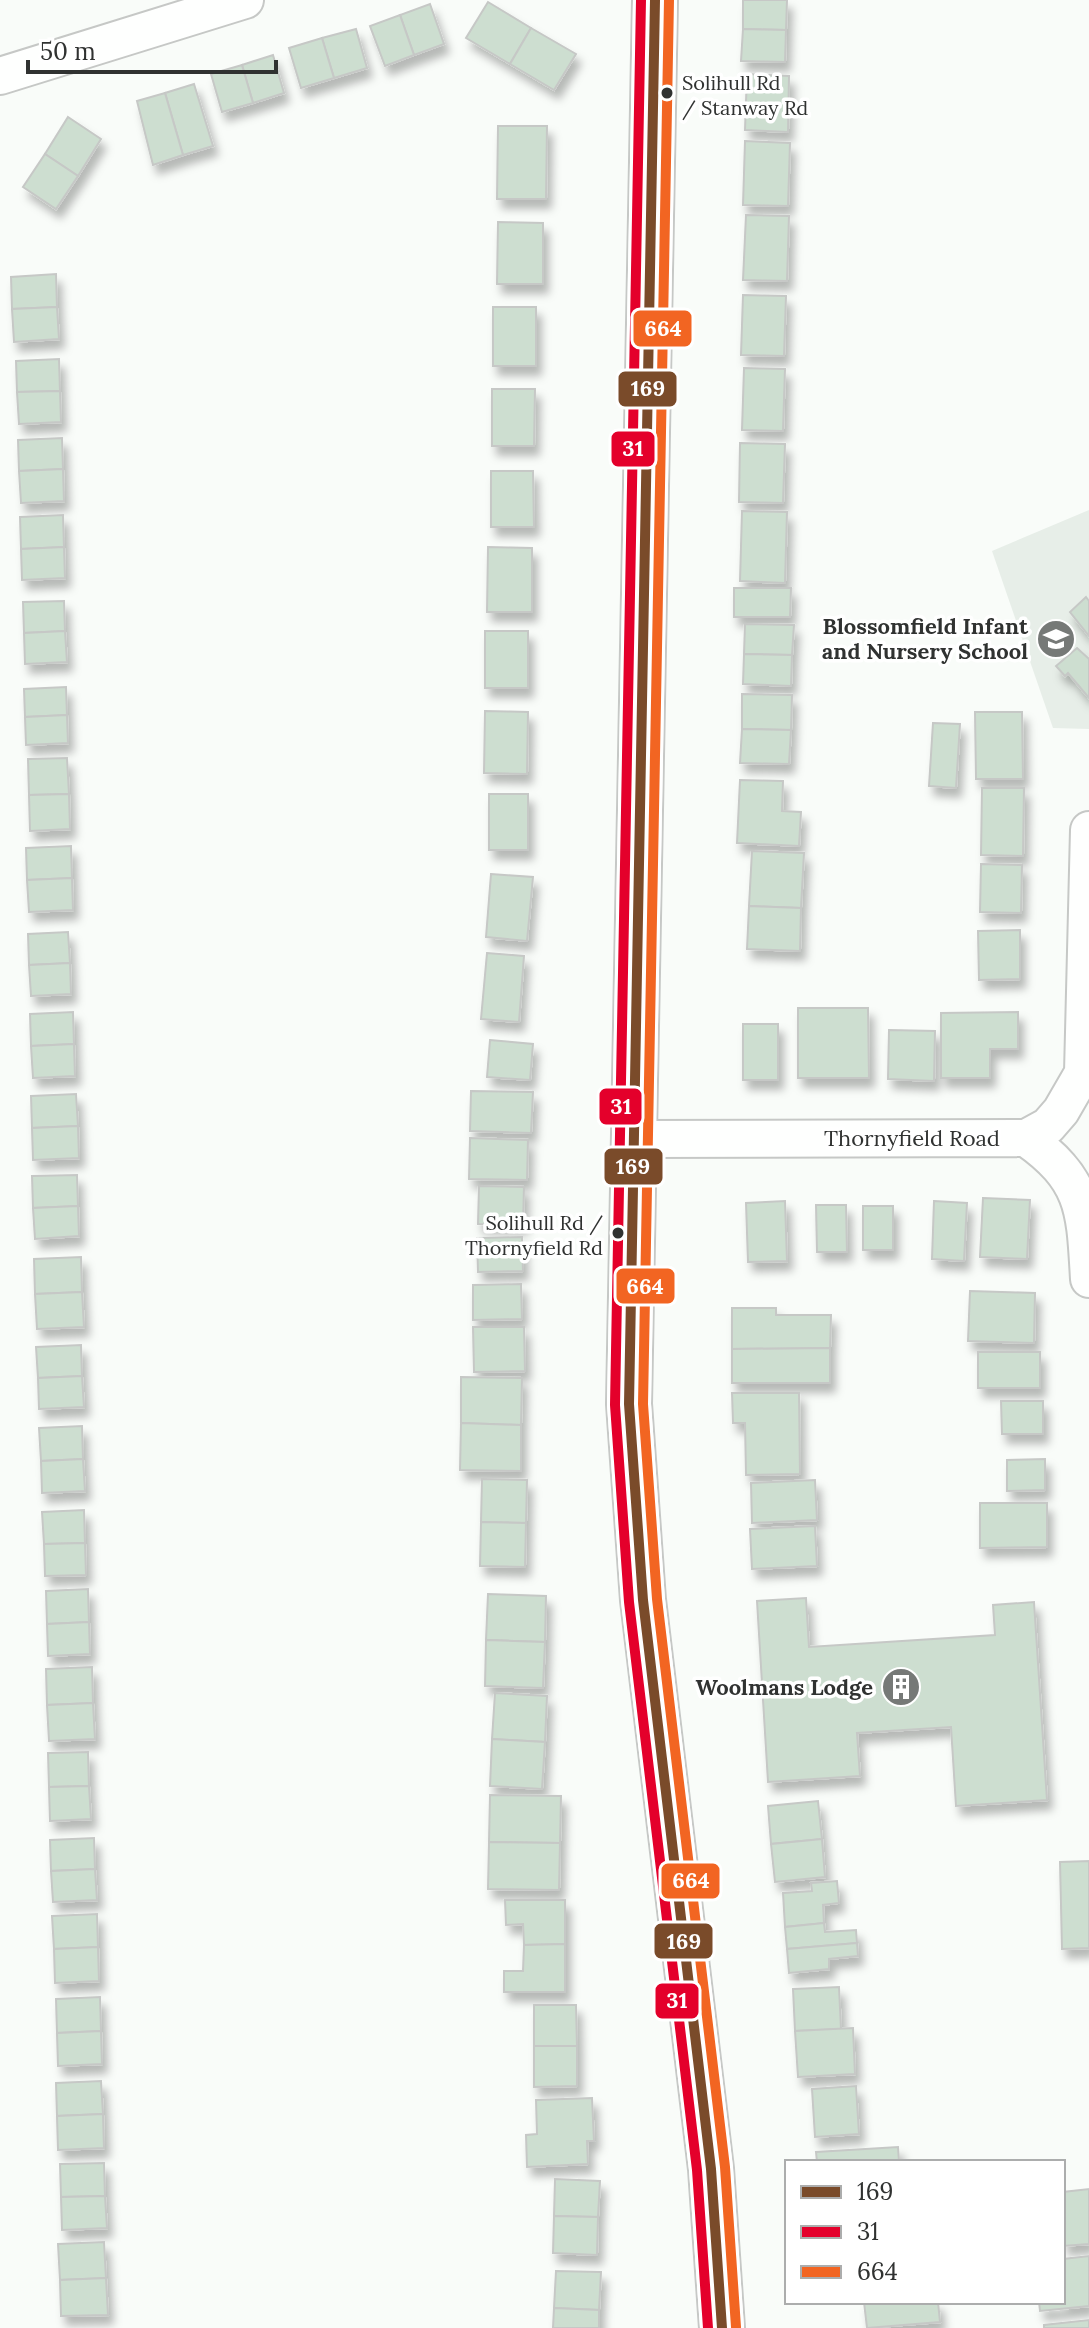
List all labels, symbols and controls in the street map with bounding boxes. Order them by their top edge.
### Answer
scale bar [28,24,276,74]
text: 50 m [40,36,96,67]
place label: Solihull Rd / Stanway Rd [682,70,808,121]
marker: Solihull Rd / Stanway Rd [659,85,675,101]
line badge: 664 [632,309,693,348]
text: 664 [644,314,682,342]
line badge: 169 [617,370,678,408]
text: 169 [631,374,665,402]
line badge: 31 [610,430,656,468]
text: 31 [622,434,644,462]
place label: Blossomfield Infant and Nursery School [822,612,1029,665]
school or university icon: Blossomfield Infant and Nursery School [1035,618,1077,660]
line badge: 31 [598,1087,643,1126]
text: 31 [610,1092,632,1120]
street label: Thornyfield Road [824,1124,1000,1152]
line badge: 169 [603,1147,664,1186]
text: 169 [616,1152,650,1180]
place label: Solihull Rd / Thornyfield Rd [465,1210,603,1260]
marker: Solihull Rd / Thornyfield Rd [610,1225,626,1241]
line badge: 664 [615,1267,676,1305]
text: 664 [626,1272,664,1300]
building icon: Woolmans Lodge [880,1666,922,1708]
place label: Woolmans Lodge [695,1673,873,1701]
line badge: 664 [660,1862,721,1900]
text: 664 [672,1866,710,1894]
line badge: 169 [653,1922,714,1960]
text: 169 [667,1927,701,1955]
line badge: 31 [654,1982,700,2020]
text: 31 [666,1986,688,2014]
legend [785,2160,1065,2304]
text: 169 [857,2176,893,2207]
text: 31 [857,2216,879,2247]
text: 664 [857,2256,898,2287]

